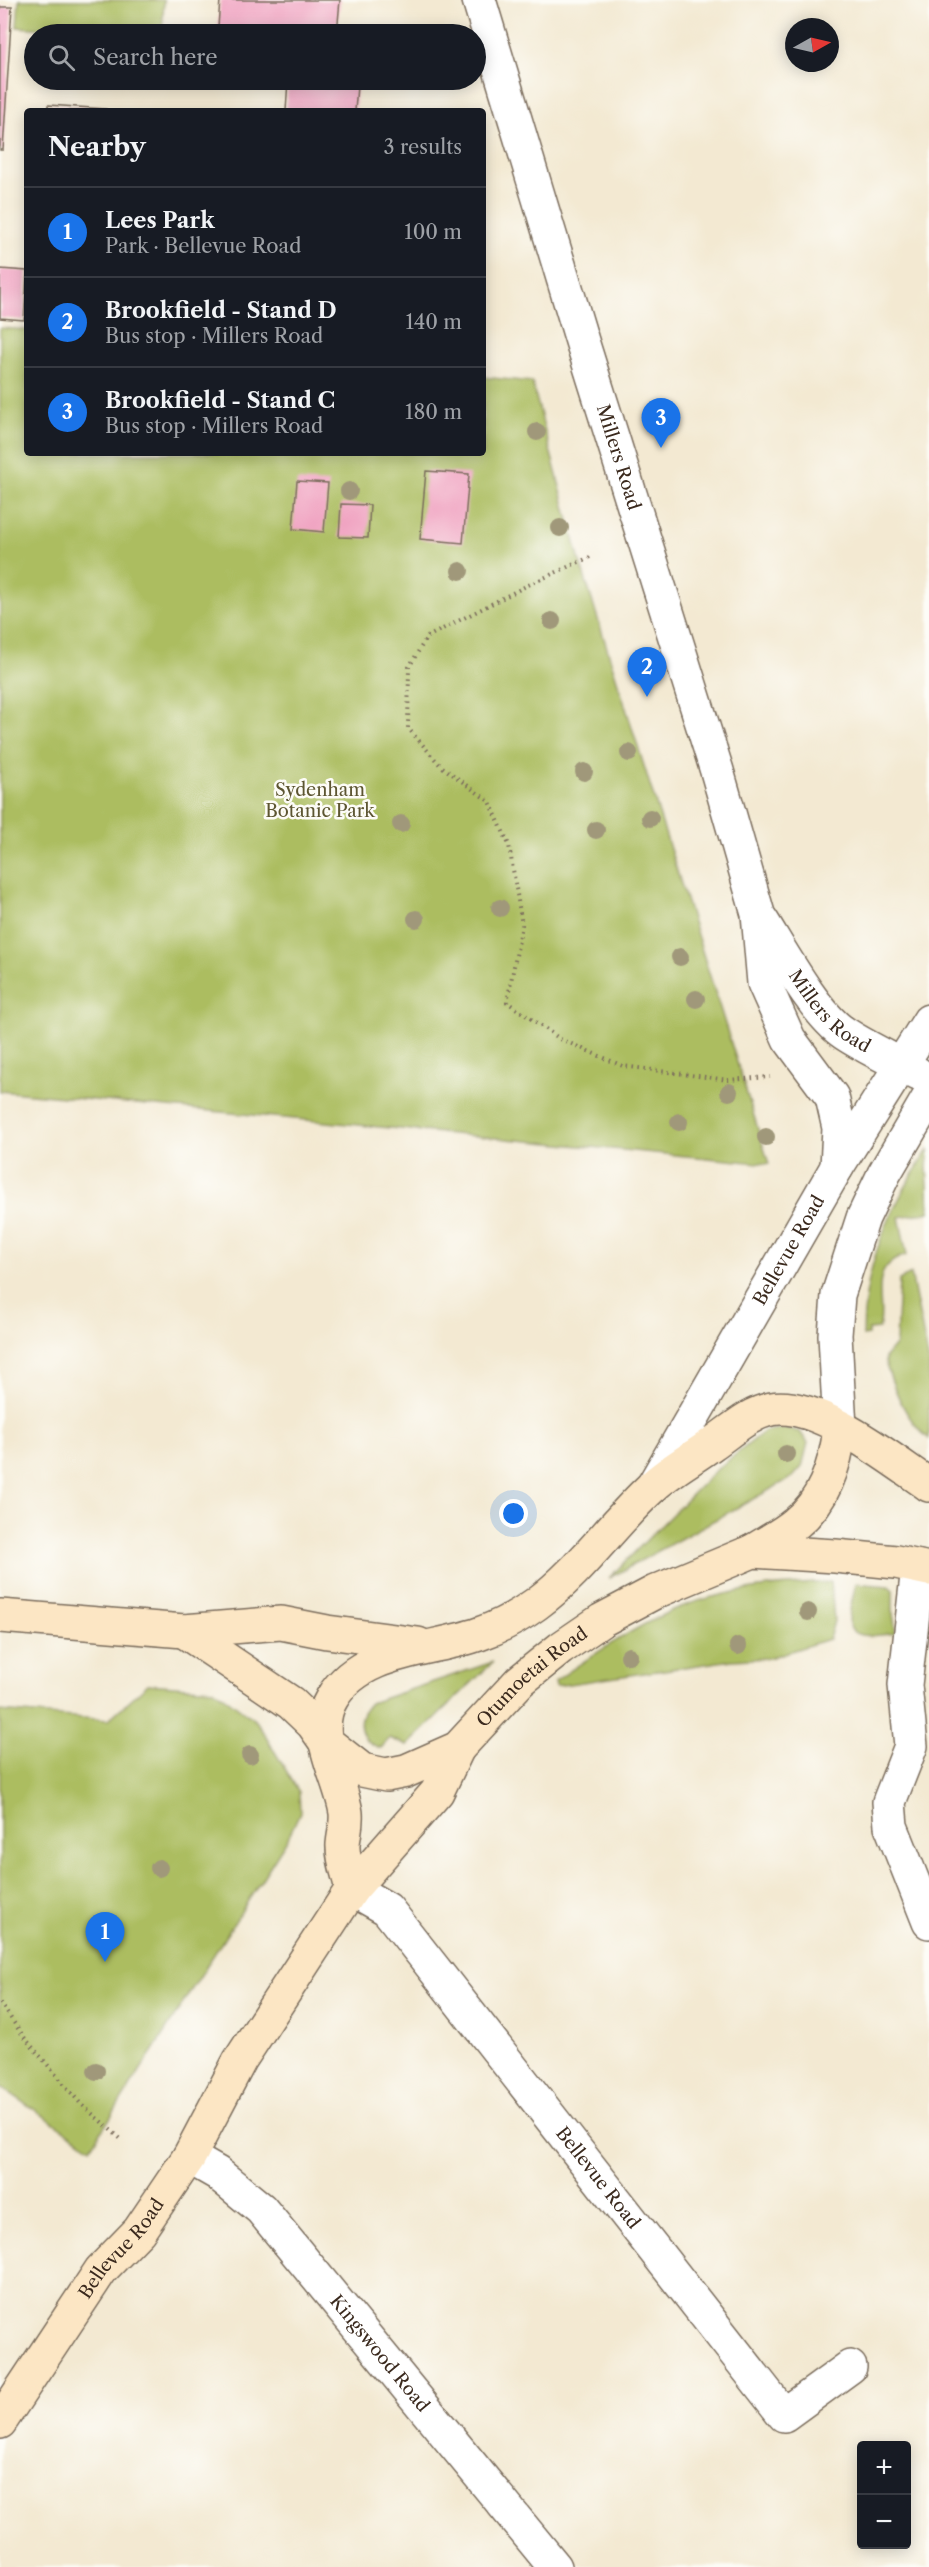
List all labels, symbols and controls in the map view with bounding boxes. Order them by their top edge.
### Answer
north arrow [785,18,839,72]
search box [24,24,486,90]
icon: search [45,41,78,74]
text: Search here [93,44,218,71]
text: Nearby [48,131,146,163]
text: 3 results [384,135,462,159]
text: Lees Park [105,207,215,234]
text: 1 [63,220,72,244]
text: 100 m [404,220,462,244]
text: Park · Bellevue Road [105,234,301,258]
text: Brookfield - Stand D [105,297,337,324]
text: 2 [62,310,73,334]
text: 140 m [405,310,462,334]
text: Bus stop · Millers Road [105,324,323,348]
text: Brookfield - Stand C [105,387,335,414]
pin: 3 [642,398,680,448]
text: 3 [62,400,73,424]
text: 180 m [405,400,462,424]
street label: Millers Road [592,402,645,513]
text: Bus stop · Millers Road [105,414,323,438]
pin: 2 [628,648,666,697]
park label: Sydenham Botanic Park [265,779,376,822]
street label: Millers Road [784,966,874,1057]
street label: Bellevue Road [749,1191,829,1309]
your location [499,1499,528,1528]
street label: Otumoetai Road [472,1622,592,1732]
pin: 1 [86,1912,124,1962]
street label: Bellevue Road [551,2122,645,2233]
street label: Bellevue Road [74,2194,169,2303]
street label: Kingswood Road [325,2290,434,2416]
map controls [857,2441,911,2549]
button: + [857,2441,911,2495]
button: − [857,2495,911,2549]

